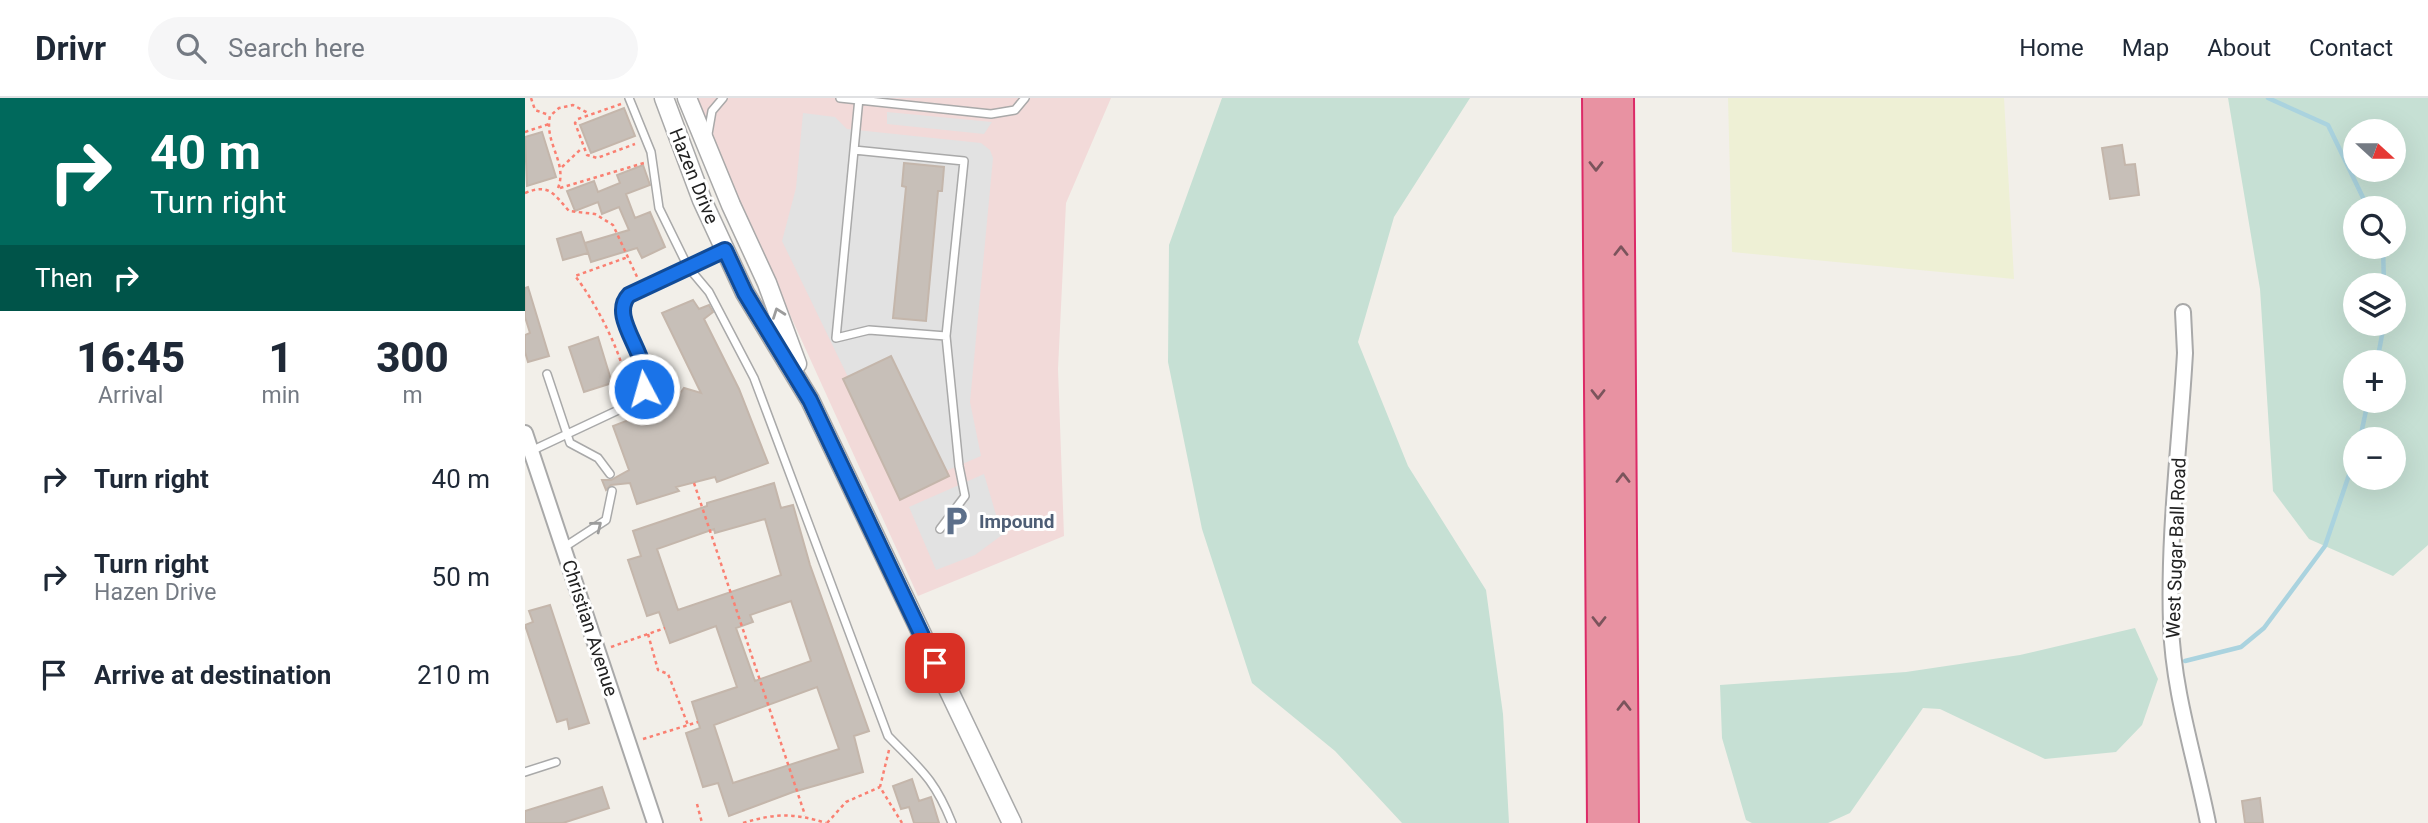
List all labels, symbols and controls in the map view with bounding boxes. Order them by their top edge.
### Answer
search box [148,17,638,80]
text: Drivr [35,29,106,68]
icon: search [172,29,210,67]
text: Search here [228,33,365,63]
text: Home [2019,34,2084,62]
text: Map [2122,34,2169,62]
text: About [2207,34,2271,62]
text: Contact [2309,34,2393,62]
north arrow [2343,119,2406,182]
map controls [2343,119,2406,490]
text: 40 m [150,124,261,181]
street label: Hazen Drive [664,125,724,227]
icon: right [35,126,126,217]
one-way arrow [1588,161,1604,172]
text: Turn right [150,183,286,221]
button: search [2343,196,2406,259]
one-way arrow [1613,245,1629,256]
icon: right [107,259,145,297]
text: Then [35,263,93,293]
button: layers [2343,273,2406,336]
one-way arrow [772,307,786,319]
text: 16:45 [76,333,185,382]
text: 1 [269,333,293,382]
text: 300 [376,333,449,382]
button: + [2343,350,2406,413]
position arrow [607,352,681,426]
text: Arrival [98,382,163,409]
text: min [261,382,300,409]
text: m [402,382,423,409]
one-way arrow [1590,389,1606,399]
button: − [2343,427,2406,490]
street label: West Sugar Ball Road [2161,457,2191,639]
icon: right [35,460,73,498]
text: Turn right [94,464,209,494]
text: 40 m [432,464,490,494]
one-way arrow [1615,473,1631,483]
parking icon: Impound [939,504,973,538]
place label: Impound [979,510,1054,533]
one-way arrow [590,521,602,534]
text: Turn right [94,549,209,579]
street label: Christian Avenue [557,557,623,699]
icon: right [35,558,73,596]
text: 50 m [432,562,490,592]
text: Hazen Drive [94,579,216,606]
one-way arrow [1592,616,1607,627]
pin [905,633,965,693]
icon: arrive [916,644,954,682]
icon: arrive [35,656,73,694]
text: Arrive at destination [94,660,331,690]
text: 210 m [417,660,490,690]
one-way arrow [1617,700,1632,711]

